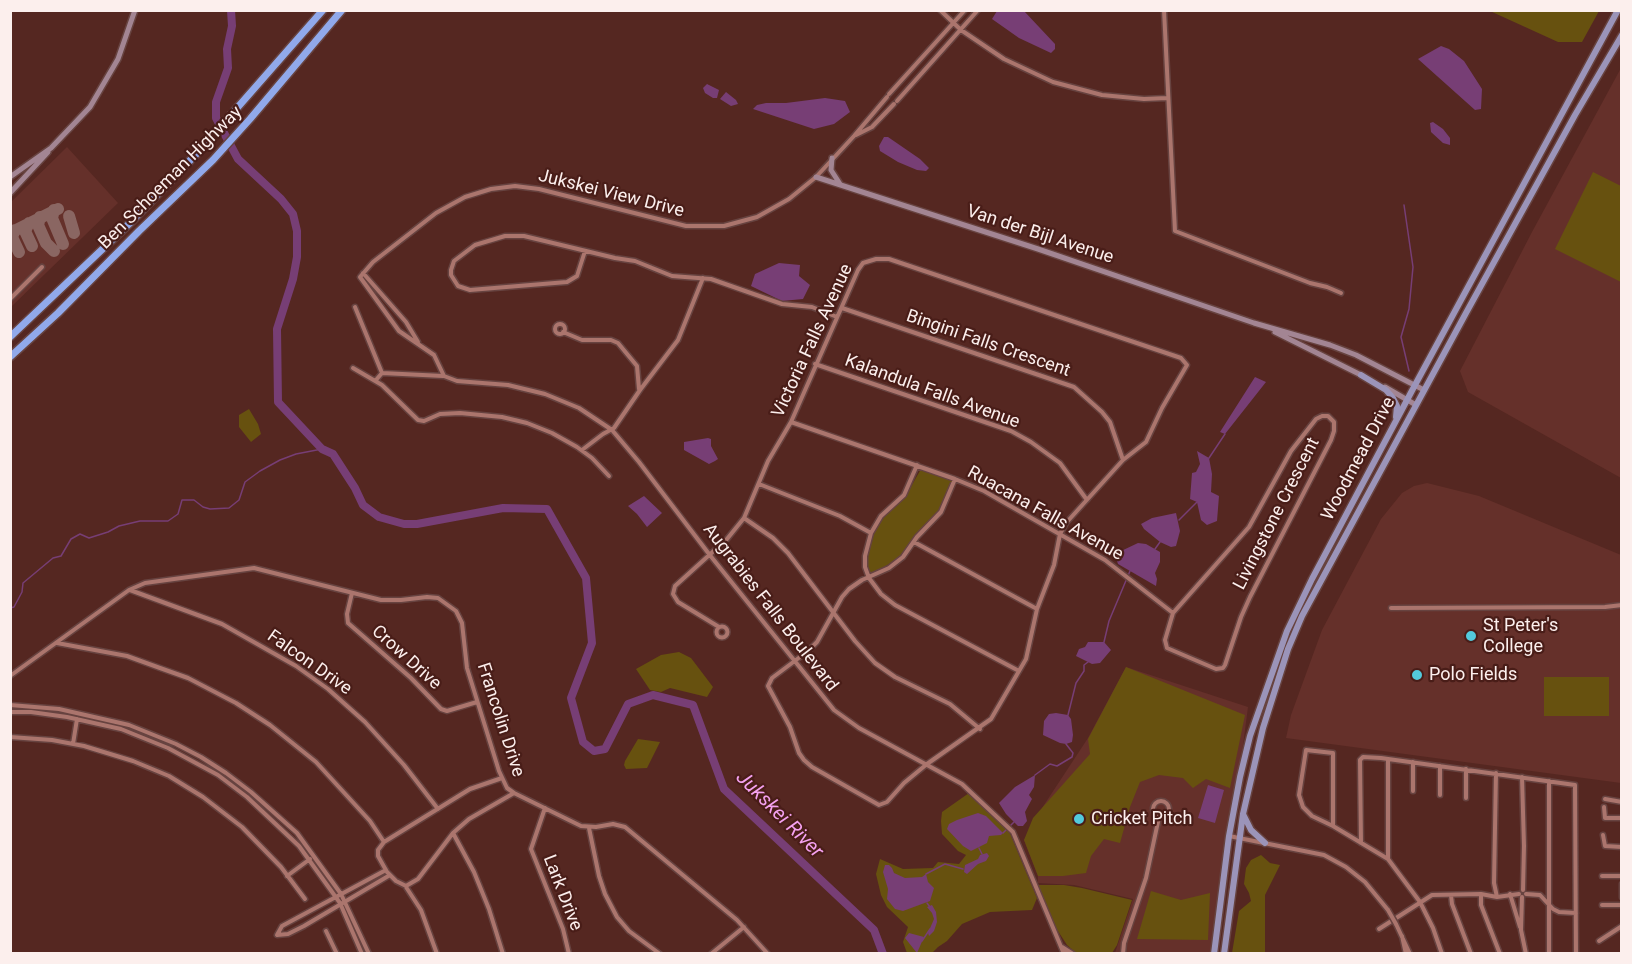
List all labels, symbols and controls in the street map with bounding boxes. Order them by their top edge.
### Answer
street label: Ben Schoeman Highway [95,102,247,254]
street label: Jukskei View Drive [536,165,686,223]
street label: Van der Bijl Avenue [964,201,1116,269]
street label: Victoria Falls Avenue [768,261,858,421]
street label: Bingini Falls Crescent [903,306,1073,382]
street label: Kalandula Falls Avenue [842,350,1022,434]
street label: Woodmead Drive [1317,394,1401,524]
street label: Livingstone Crescent [1229,434,1325,594]
street label: Ruacana Falls Avenue [963,462,1127,566]
street label: Augrabies Falls Boulevard [698,520,842,696]
place label: St Peter's College [1483,615,1558,658]
street label: Crow Drive [367,621,445,695]
street label: Falcon Drive [263,626,355,700]
marker: St Peter's College [1464,629,1478,643]
street label: Francolin Drive [471,660,529,780]
place label: Polo Fields [1429,664,1517,686]
marker: Polo Fields [1410,668,1424,682]
water label: Jukskei River [730,766,828,864]
place label: Cricket Pitch [1091,808,1192,830]
marker: Cricket Pitch [1072,812,1086,826]
street label: Lark Drive [538,852,586,934]

